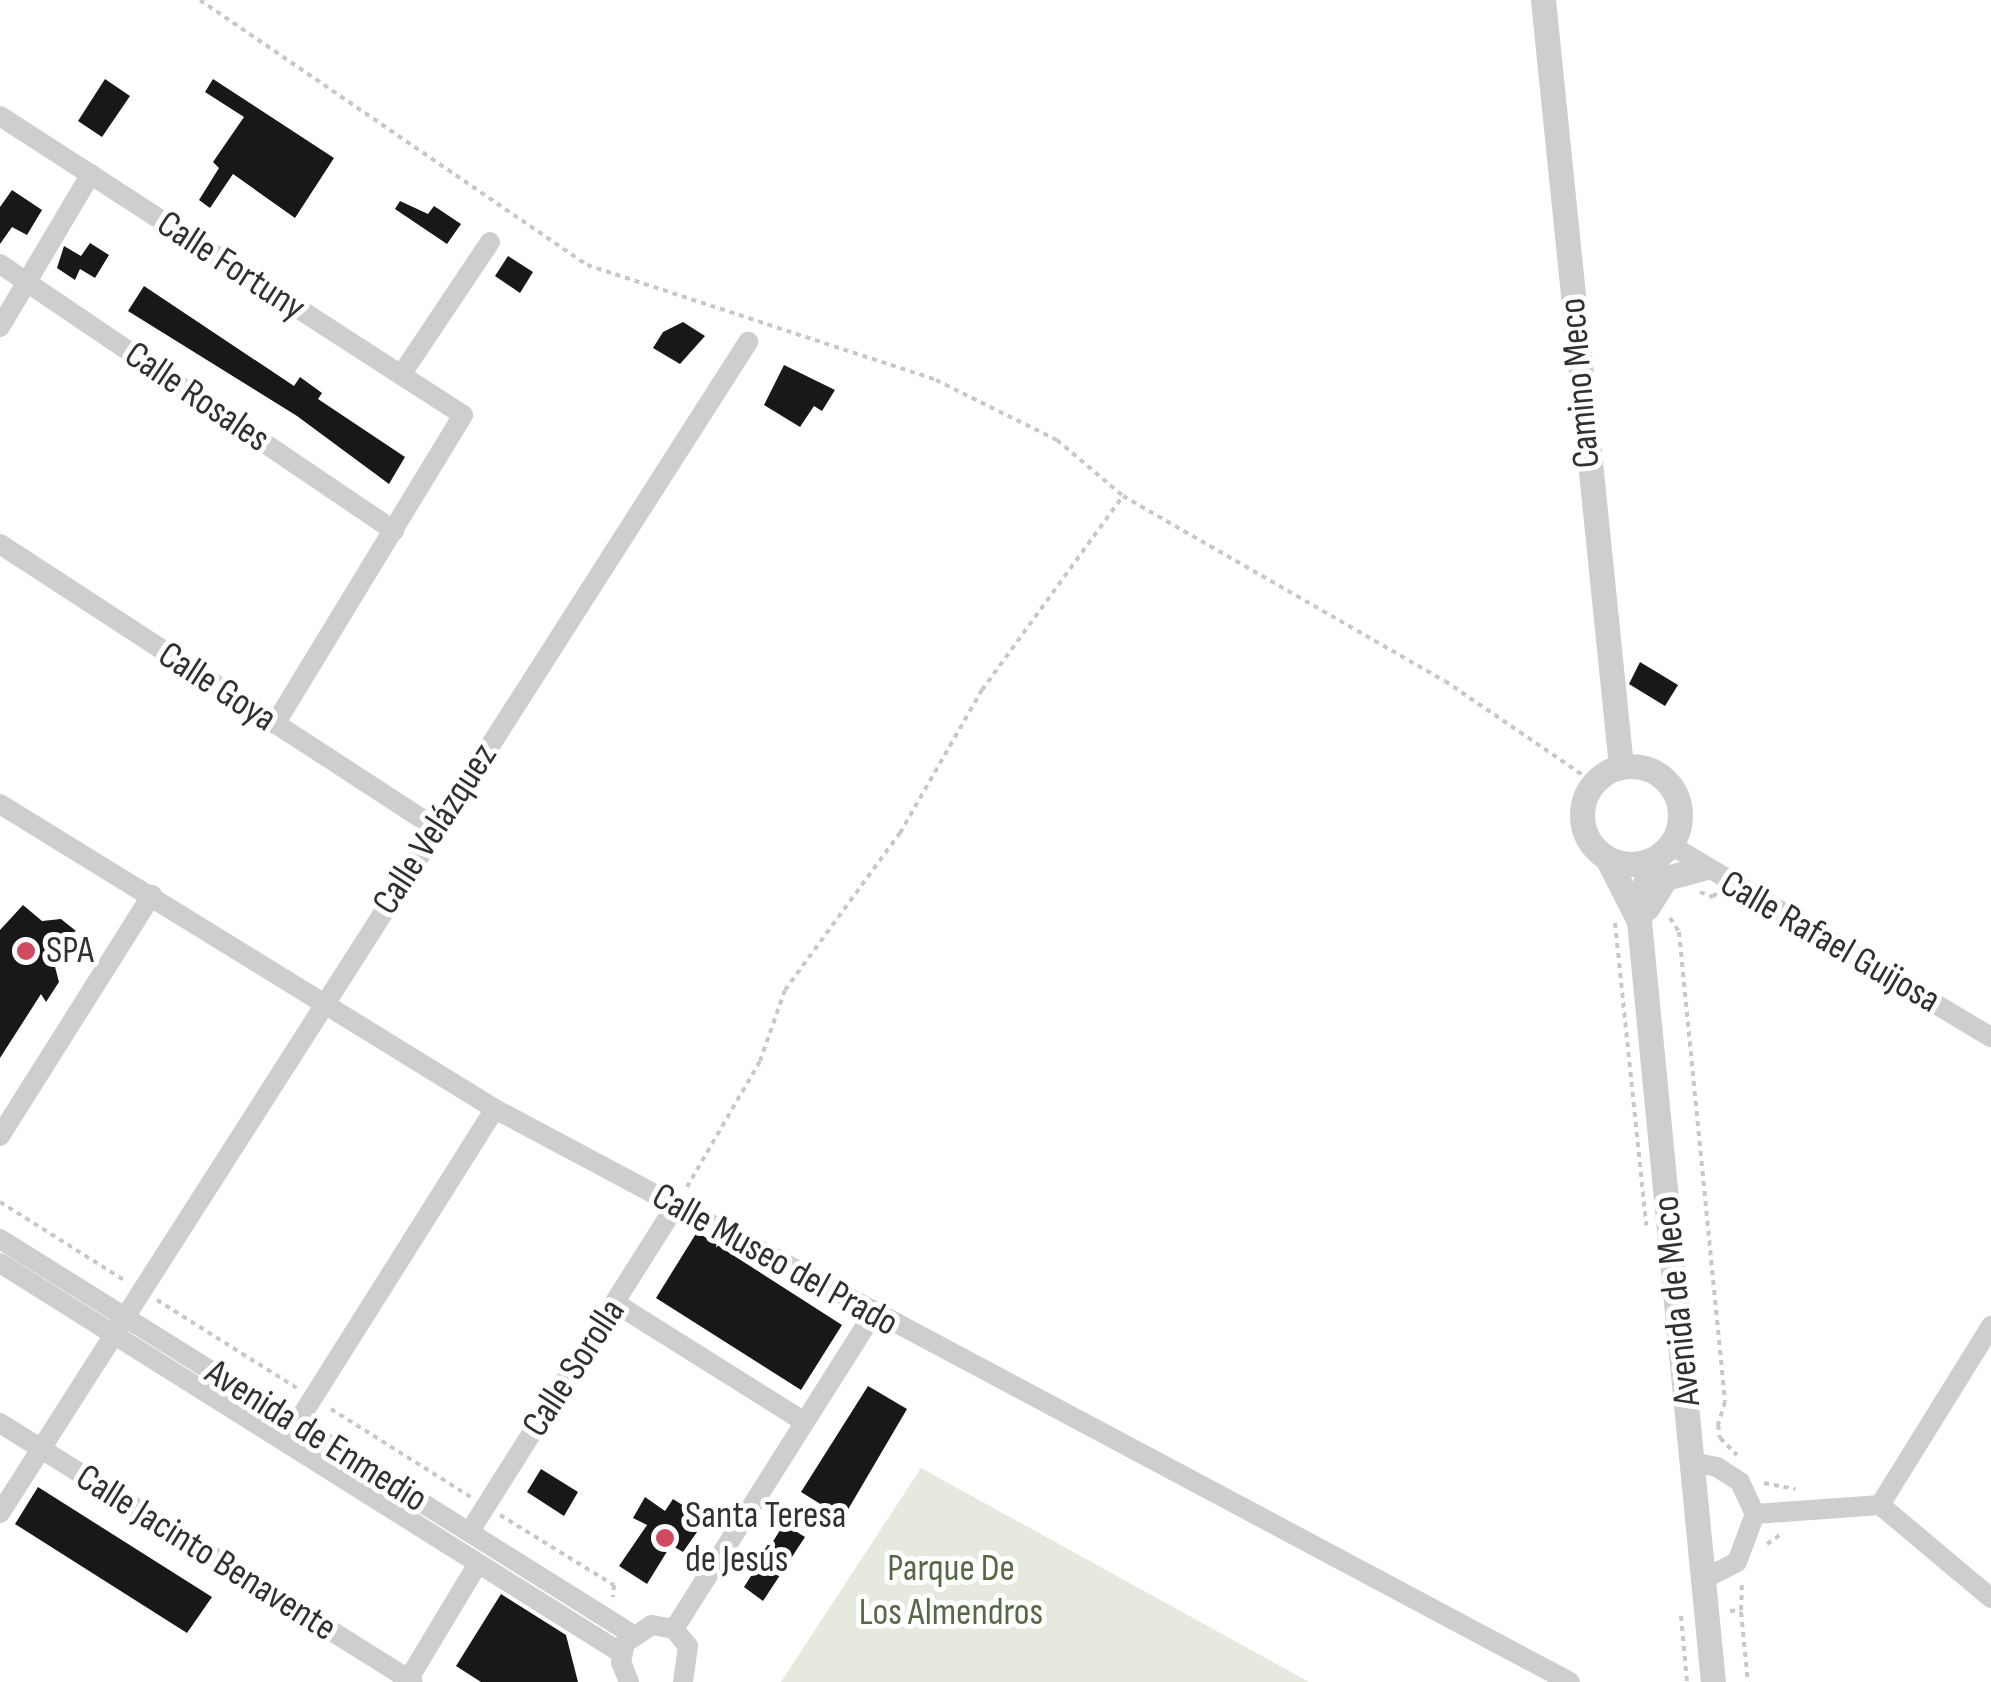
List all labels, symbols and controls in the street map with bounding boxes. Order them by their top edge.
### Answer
street label: Calle Fortuny [148,201,314,331]
street label: Camino Meco [1550,296,1610,470]
street label: Calle Rosales [116,332,278,462]
street label: Calle Goya [150,632,284,742]
street label: Calle Velázquez [363,735,507,923]
street label: Calle Rafael Guijosa [1712,861,1948,1023]
place label: SPA [46,928,94,974]
marker: SPA [15,940,37,962]
street label: Calle Museo del Prado [644,1174,906,1346]
street label: Avenida de Meco [1643,1194,1711,1408]
street label: Calle Sorolla [513,1291,635,1445]
street label: Avenida de Enmedio [197,1350,435,1522]
street label: Calle Jacinto Benavente [68,1455,344,1651]
place label: Santa Teresa de Jesús [685,1493,846,1582]
marker: Santa Teresa de Jesús [654,1527,676,1549]
park label: Parque De Los Almendros [859,1546,1043,1636]

